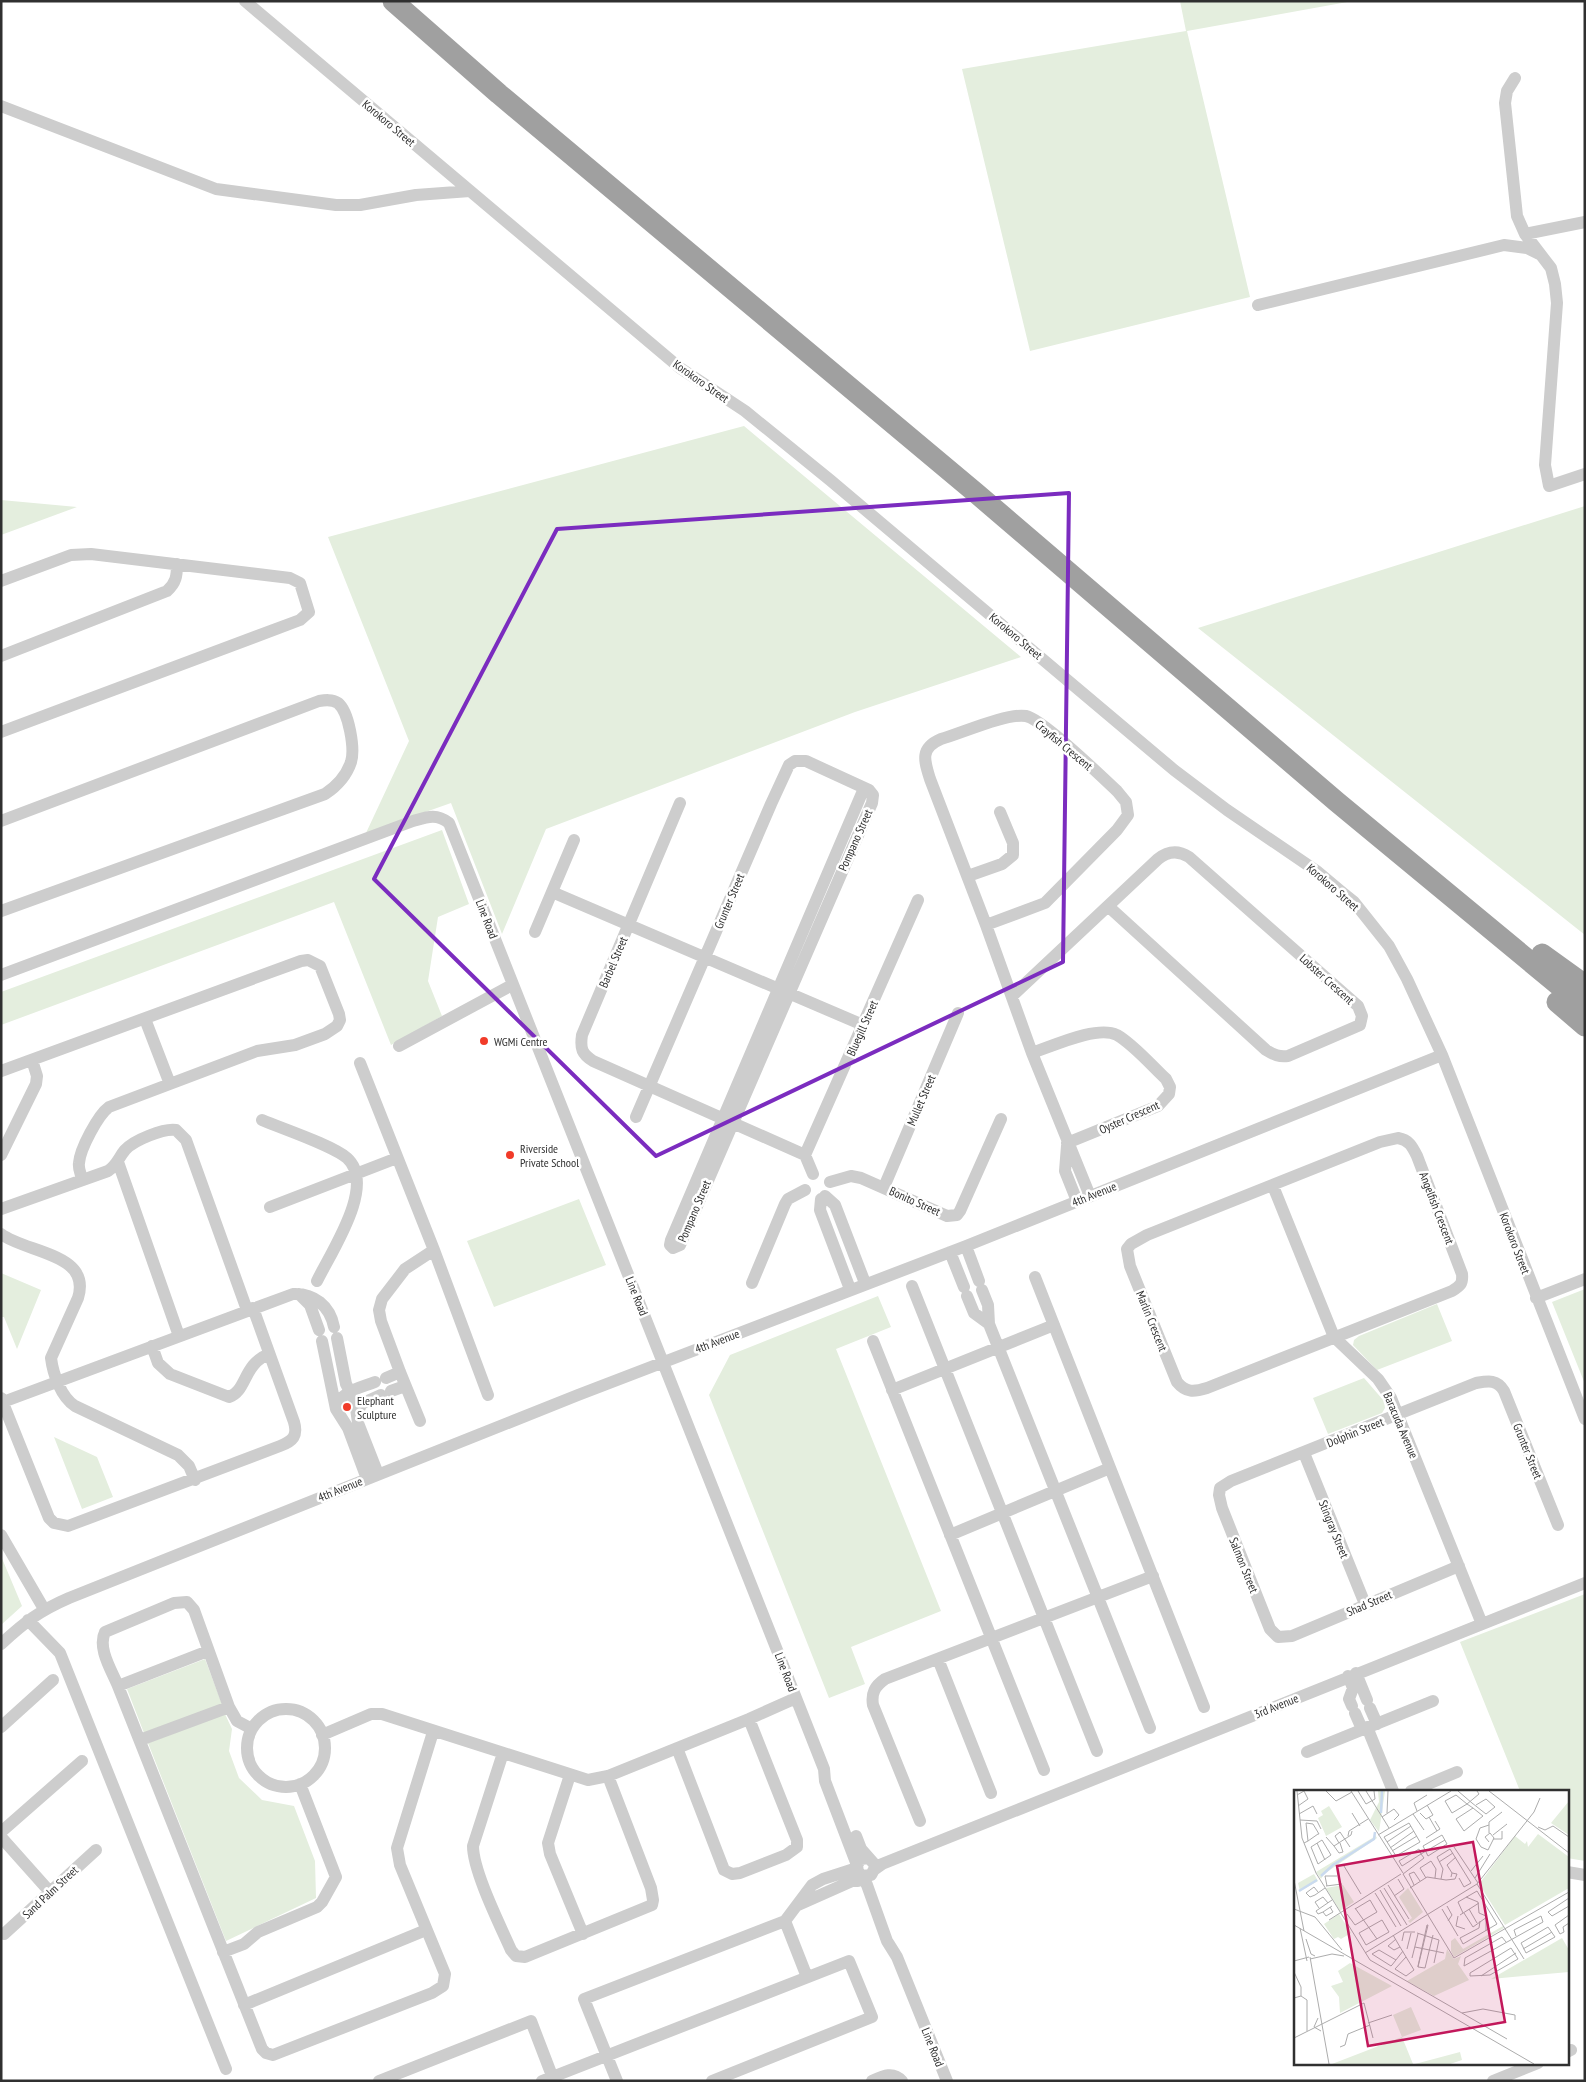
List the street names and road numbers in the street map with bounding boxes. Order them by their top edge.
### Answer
street label: Korokoro Street [359,96,419,150]
street label: Korokoro Street [670,356,732,406]
street label: Korokoro Street [986,609,1046,663]
street label: Crayfish Crescent [1032,717,1096,774]
street label: Pompano Street [835,806,876,873]
street label: Korokoro Street [1304,860,1363,914]
street label: Grunter Street [711,871,748,931]
street label: Line Road [473,897,501,941]
street label: Barbel Street [596,934,631,990]
street label: Lobster Crescent [1297,951,1358,1008]
street label: Bluegill Street [843,997,881,1058]
street label: Mullet Street [904,1072,939,1128]
street label: Oyster Crescent [1097,1097,1162,1137]
street label: Angelfish Crescent [1416,1170,1458,1247]
street label: Pompano Street [674,1177,714,1244]
street label: 4th Avenue [1070,1178,1118,1210]
street label: Bonito Street [887,1183,944,1219]
street label: Korokoro Street [1496,1210,1534,1277]
street label: Line Road [622,1274,652,1318]
street label: Marlin Crescent [1133,1288,1171,1354]
street label: 4th Avenue [693,1326,741,1356]
street label: Baracuda Avenue [1380,1390,1422,1460]
street label: Dolphin Street [1324,1414,1386,1450]
street label: Grunter Street [1510,1421,1546,1482]
street label: 4th Avenue [316,1473,364,1505]
street label: Stingray Street [1316,1498,1353,1561]
street label: Salmon Street [1226,1535,1262,1596]
street label: Shad Street [1344,1586,1395,1619]
street label: Line Road [772,1650,800,1694]
street label: 3rd Avenue [1252,1690,1300,1722]
street label: Sand Palm Street [19,1862,82,1922]
street label: Line Road [918,2025,948,2069]

